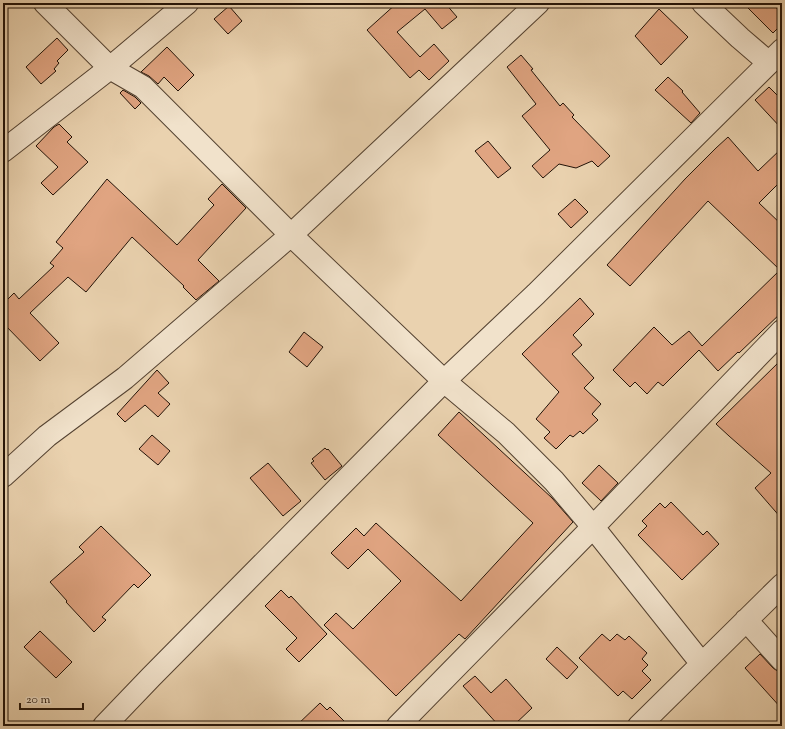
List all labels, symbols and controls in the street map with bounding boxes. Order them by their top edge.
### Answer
scale bar [20,685,83,711]
text: 20 m [26,691,51,709]

